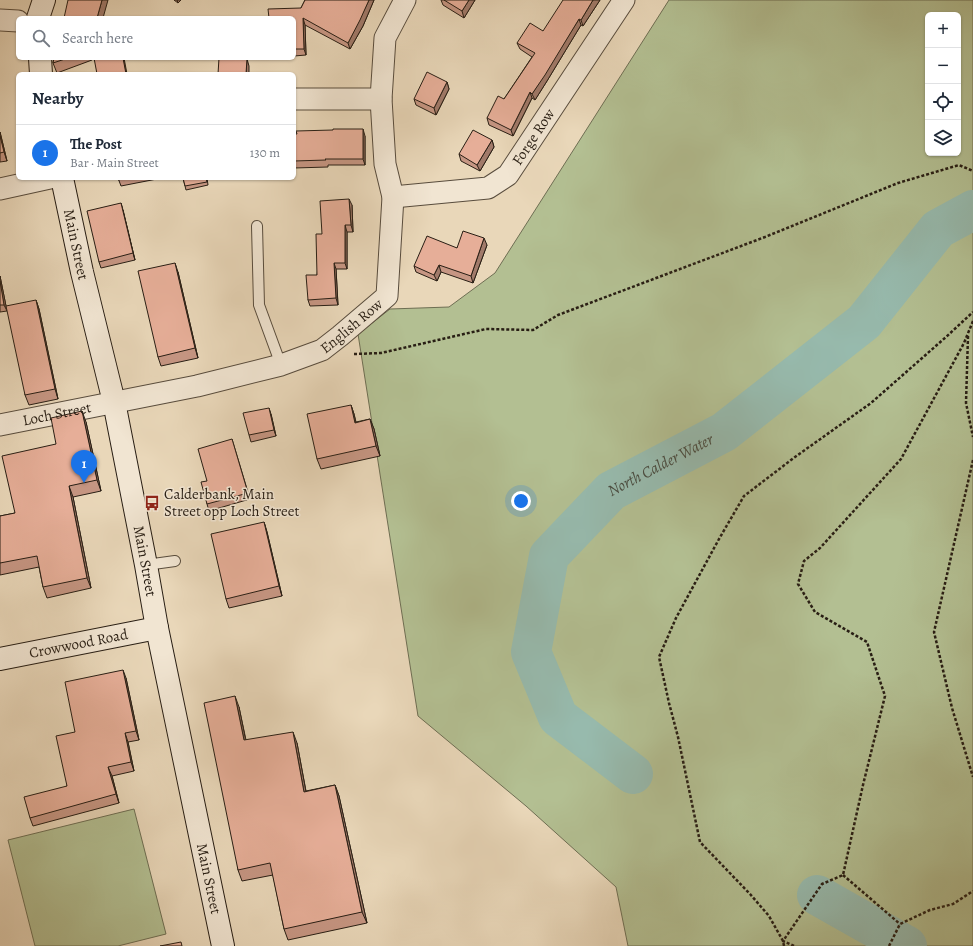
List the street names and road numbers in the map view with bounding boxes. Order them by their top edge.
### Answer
street label: Forge Row [507,104,560,169]
street label: Main Street [59,207,94,282]
street label: English Row [316,294,387,358]
street label: Loch Street [21,397,93,430]
street label: Main Street [128,524,161,598]
street label: Crowwood Road [27,624,130,663]
street label: Main Street [192,841,226,916]

